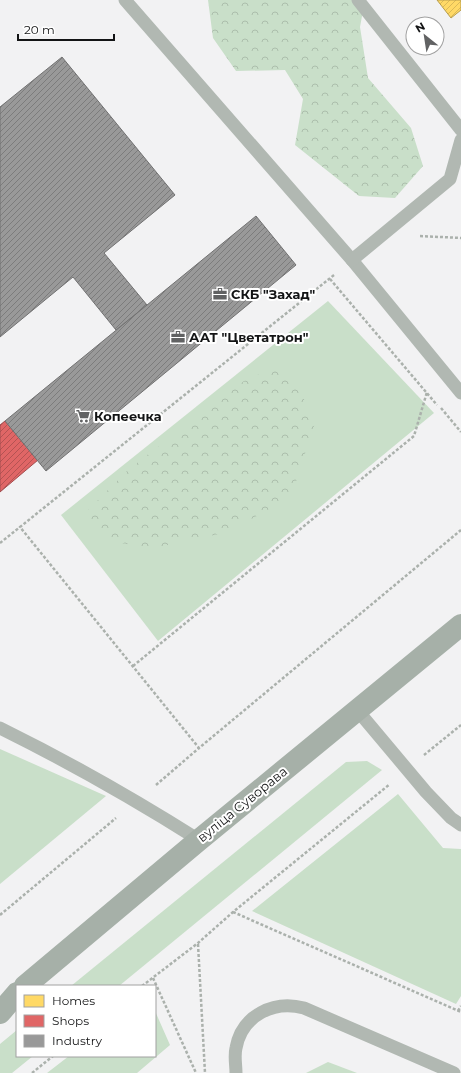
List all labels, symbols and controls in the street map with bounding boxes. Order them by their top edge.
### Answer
scale bar [18,16,114,42]
north arrow [405,16,445,56]
text: N [413,19,427,36]
text: 20 m [24,22,55,37]
office icon: СКБ "Захад" [212,286,228,302]
place label: СКБ "Захад" [231,286,316,302]
office icon: ААТ "Цветатрон" [170,329,186,345]
place label: ААТ "Цветатрон" [189,329,309,345]
supermarket icon: Копеечка [75,408,91,424]
place label: Копеечка [94,408,162,424]
street label: вуліца Суворава [194,763,290,845]
legend [16,985,156,1057]
text: Homes [52,993,95,1008]
text: Shops [52,1013,89,1028]
text: Industry [52,1033,102,1048]

